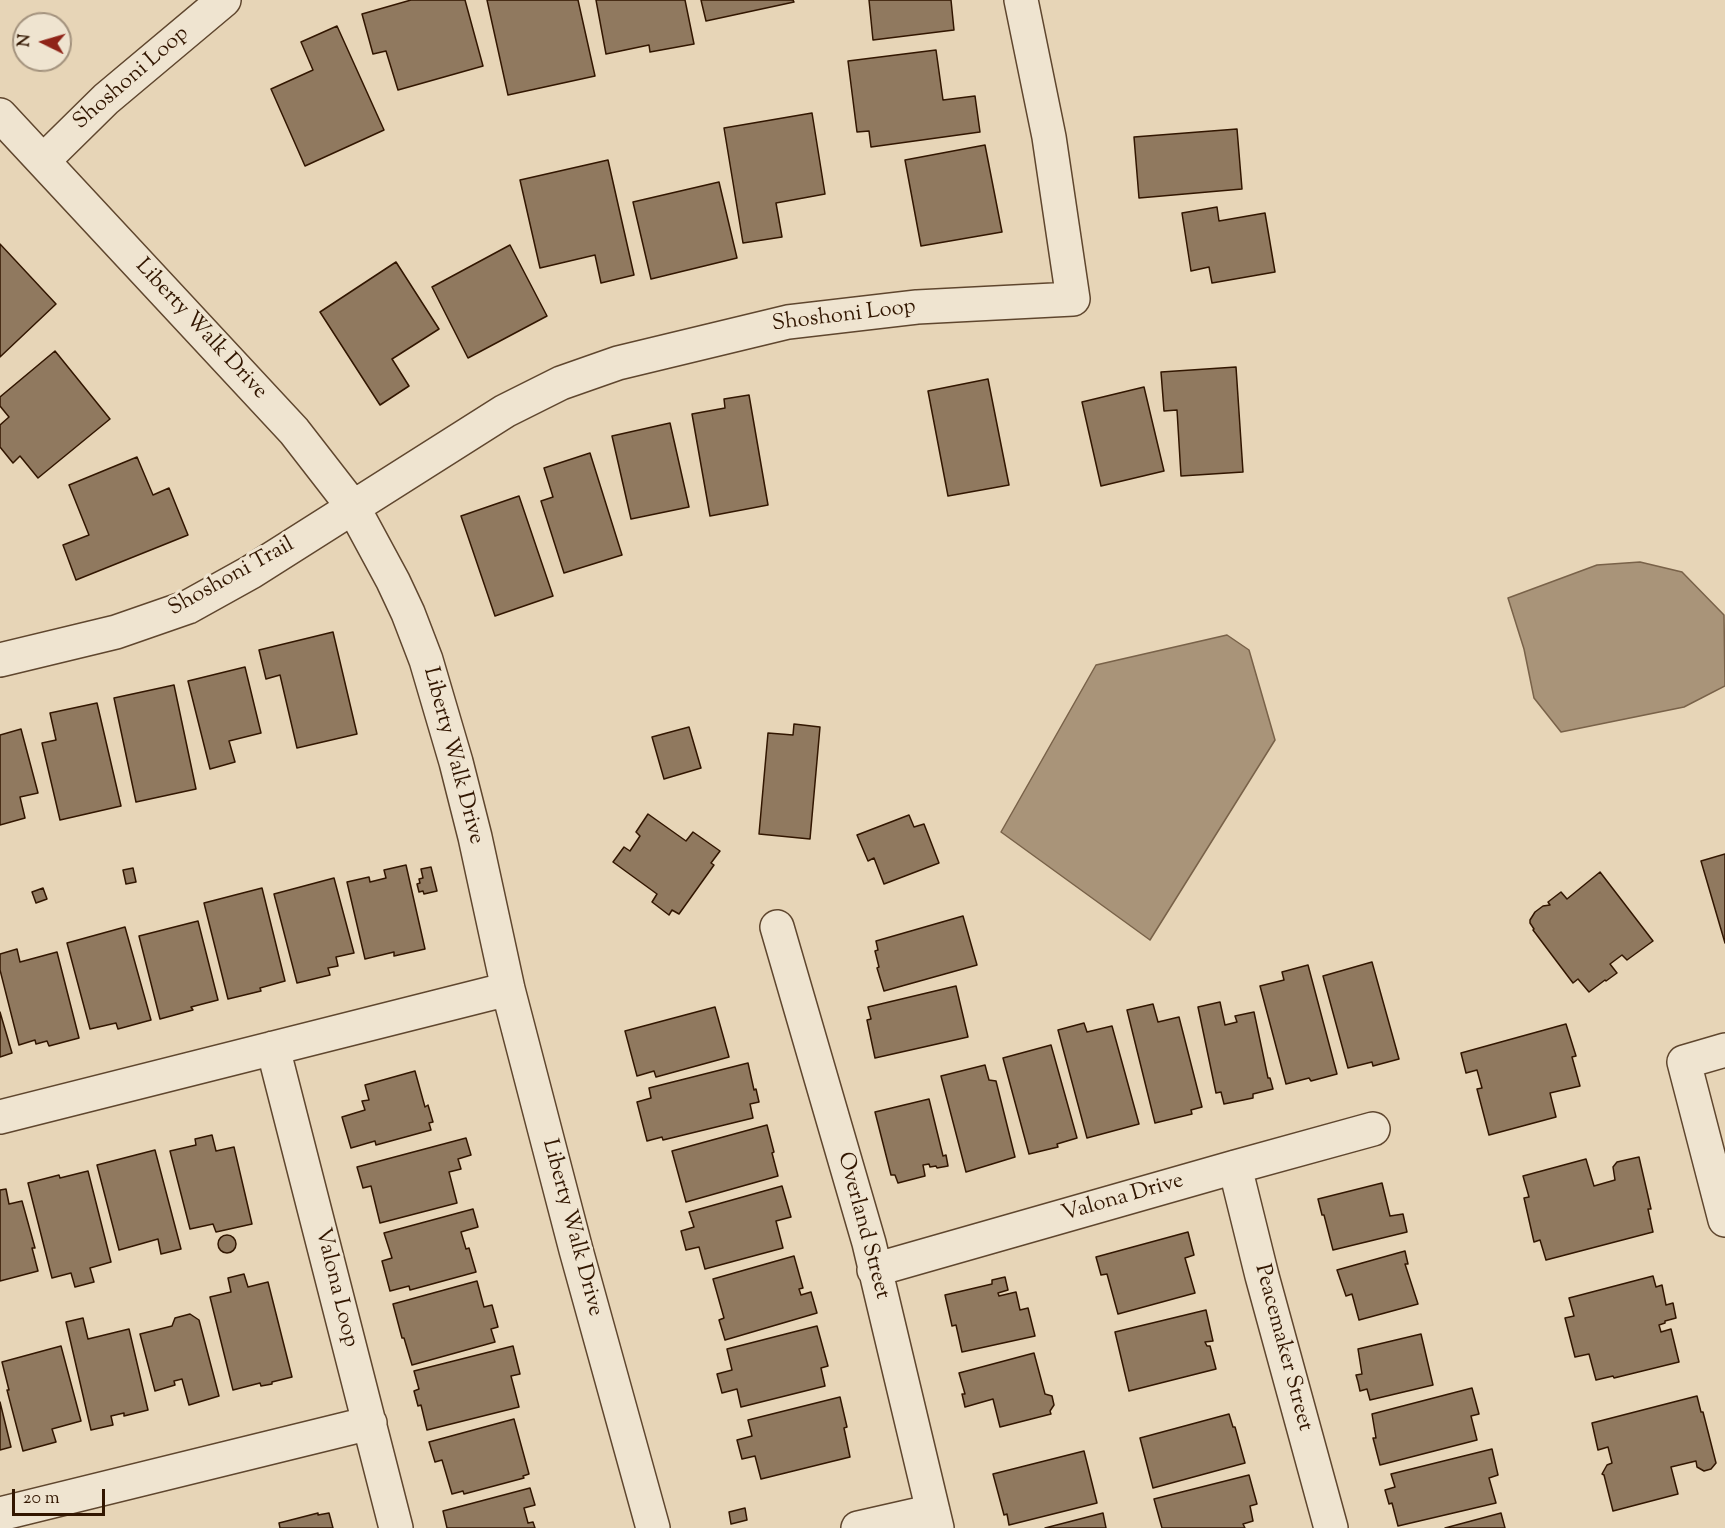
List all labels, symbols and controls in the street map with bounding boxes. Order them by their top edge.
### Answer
north arrow [12,12,72,72]
street label: Shoshoni Loop [69,22,195,136]
text: N [14,33,38,48]
street label: Liberty Walk Drive [128,254,272,406]
street label: Shoshoni Loop [771,295,917,339]
street label: Shoshoni Trail [165,533,299,623]
street label: Liberty Walk Drive [416,665,488,847]
street label: Liberty Walk Drive [535,1137,607,1319]
street label: Overland Street [830,1150,894,1302]
street label: Valona Drive [1059,1169,1187,1229]
street label: Valona Loop [307,1226,363,1350]
street label: Peacemaker Street [1247,1262,1317,1434]
scale bar [15,1477,108,1515]
text: 20 m [23,1486,60,1512]

